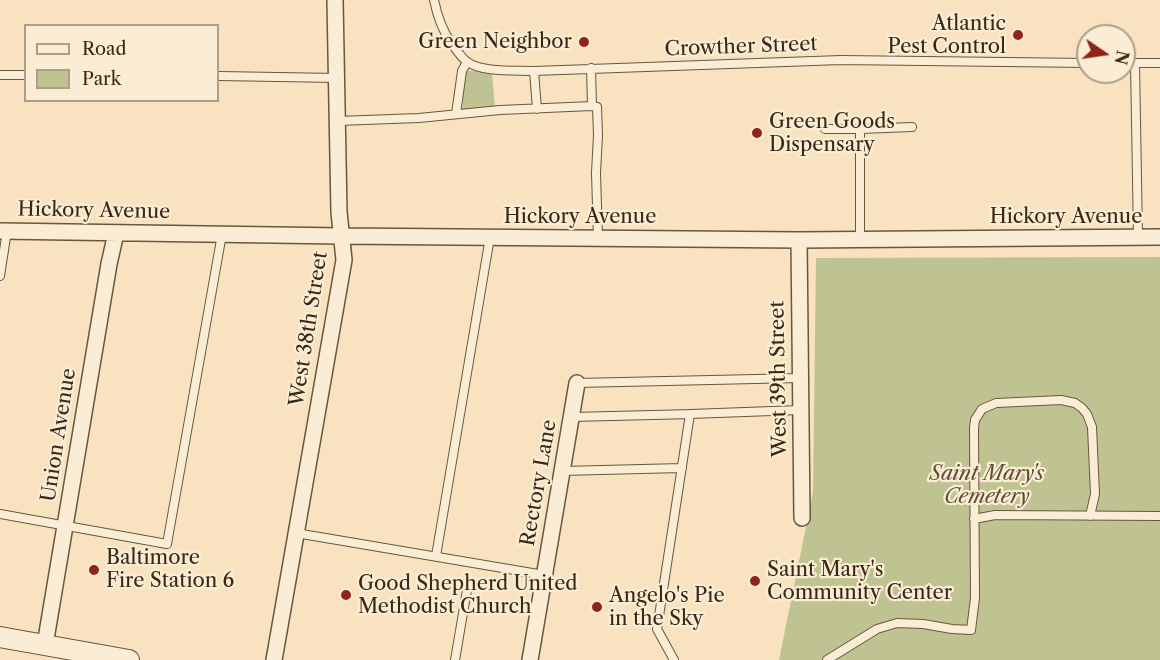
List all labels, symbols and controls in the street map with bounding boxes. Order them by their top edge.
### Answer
place label: Atlantic Pest Control [887,12,1006,59]
legend [24,24,219,102]
north arrow [1076,24,1136,84]
marker: Atlantic Pest Control [1011,28,1025,42]
place label: Green Neighbor [418,30,572,54]
street label: Crowther Street [664,32,818,62]
marker: Green Neighbor [577,35,591,49]
text: Road [82,38,127,60]
text: N [1110,49,1133,67]
text: Park [82,68,121,90]
place label: Green Goods Dispensary [769,110,895,157]
marker: Green Goods Dispensary [750,126,764,140]
street label: Hickory Avenue [17,198,171,224]
street label: Hickory Avenue [504,205,656,229]
street label: Hickory Avenue [990,205,1142,229]
street label: West 38th Street [285,250,333,408]
street label: West 39th Street [766,300,792,458]
street label: Union Avenue [37,367,81,503]
street label: Rectory Lane [516,418,562,548]
park label: Saint Mary's Cemetery [930,462,1044,509]
place label: Baltimore Fire Station 6 [106,546,234,593]
place label: Saint Mary's Community Center [767,558,952,605]
marker: Baltimore Fire Station 6 [87,563,101,577]
place label: Good Shepherd United Methodist Church [358,572,578,619]
marker: Saint Mary's Community Center [748,574,762,588]
place label: Angelo's Pie in the Sky [609,584,725,631]
marker: Good Shepherd United Methodist Church [339,588,353,602]
marker: Angelo's Pie in the Sky [590,600,604,614]

